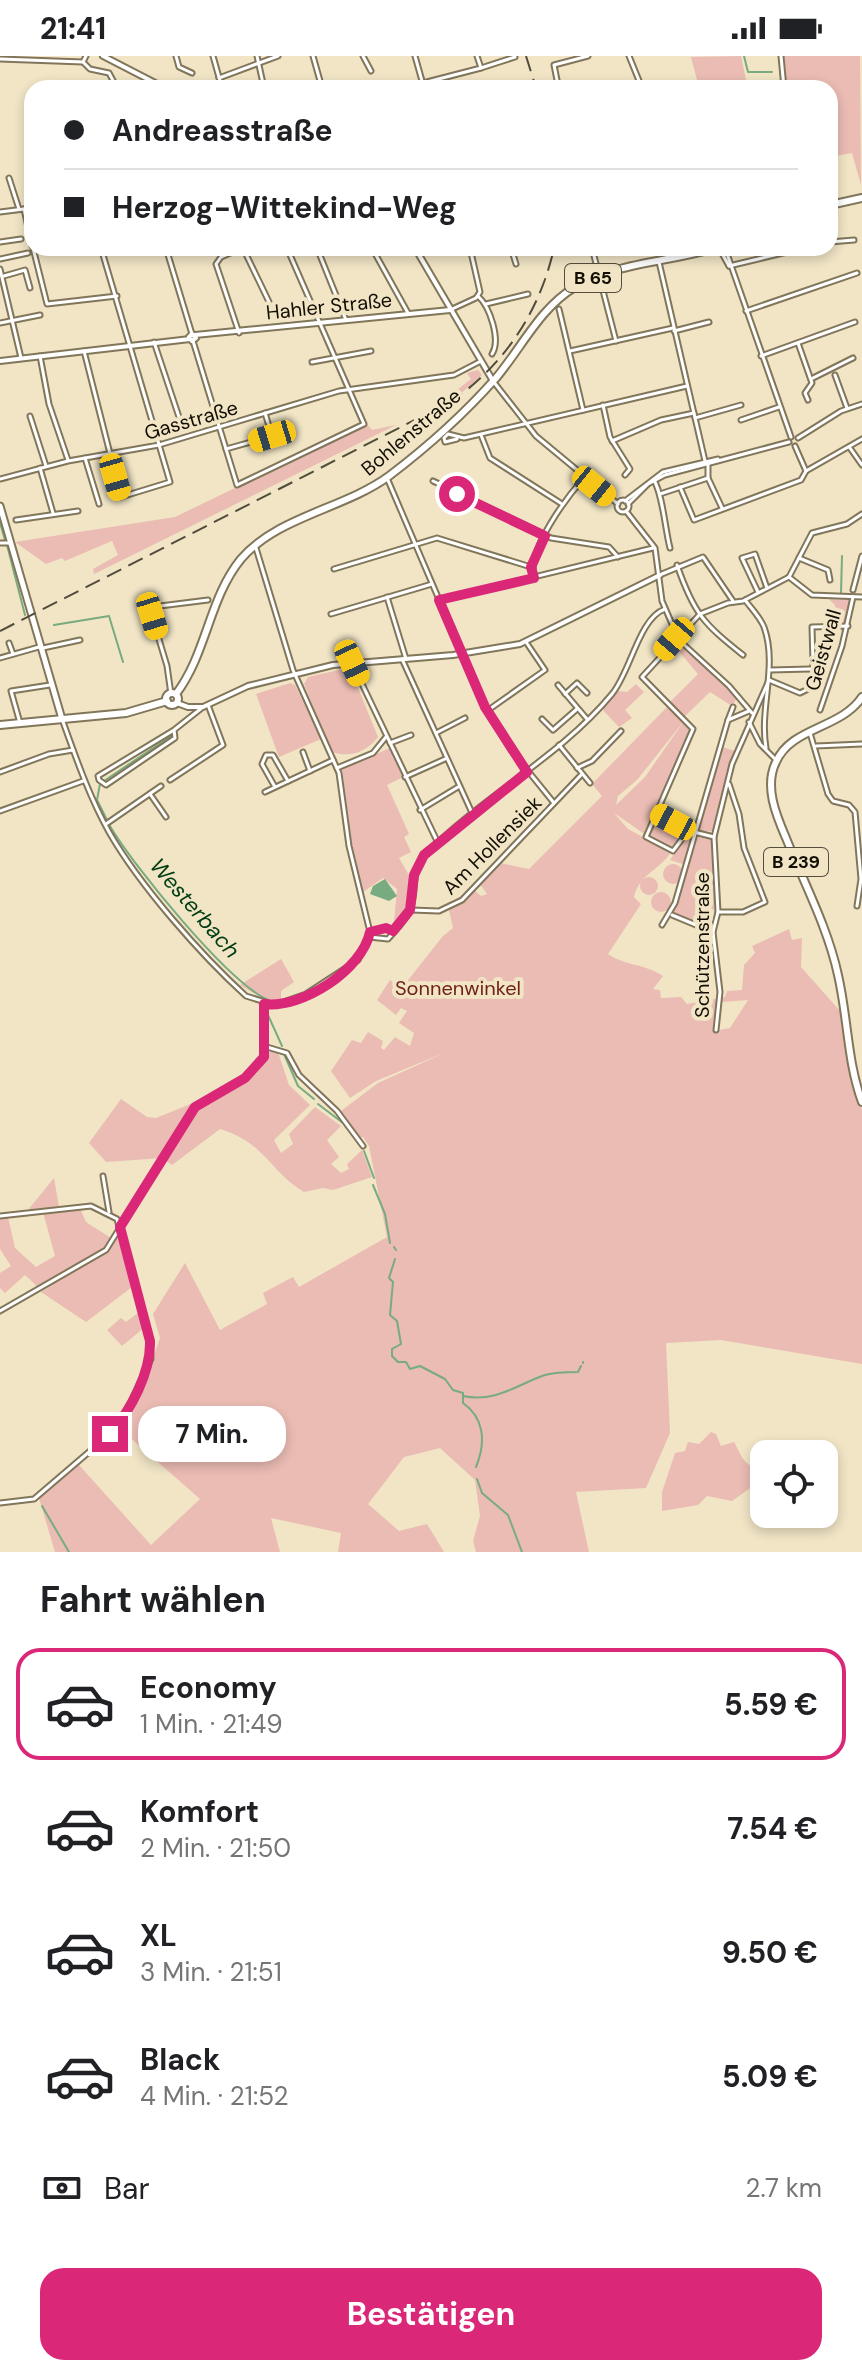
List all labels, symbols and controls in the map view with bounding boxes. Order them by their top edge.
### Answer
text: 21:41 [40,9,106,48]
text: Andreasstraße [112,111,333,150]
text: Herzog-Wittekind-Weg [112,188,457,227]
road number: B 65 [565,264,621,292]
street label: Hahler Straße [265,286,393,326]
street label: Bohlenstraße [356,383,466,481]
street label: Gasstraße [141,394,241,446]
car [246,418,298,454]
car [97,451,133,503]
car [568,462,620,510]
route start [439,476,475,512]
car [134,590,170,642]
street label: Geistwall [799,606,847,694]
car [649,613,699,665]
car [331,636,373,690]
street label: Am Hollensiek [437,790,547,900]
car [646,800,700,844]
road number: B 239 [764,848,828,876]
water label: Westerbach [144,852,246,964]
street label: Schützenstraße [689,872,715,1018]
park label: Sonnenwinkel [395,975,521,1001]
callout: 7 Min. [138,1406,286,1462]
route end [92,1416,128,1452]
text: 7 Min. [176,1417,248,1451]
map controls [750,1440,838,1528]
button: locate [750,1440,838,1528]
text: Fahrt wählen [40,1576,266,1623]
icon: car [44,1668,116,1740]
text: Economy [140,1668,277,1707]
text: 5.59 € [724,1685,818,1724]
text: 1 Min. · 21:49 [140,1707,283,1741]
icon: car [44,1792,116,1864]
text: Komfort [140,1792,259,1831]
text: 7.54 € [727,1809,818,1848]
text: 2 Min. · 21:50 [140,1831,291,1865]
icon: car [44,1916,116,1988]
text: XL [140,1916,177,1955]
text: 9.50 € [722,1933,818,1972]
text: 3 Min. · 21:51 [140,1955,282,1989]
icon: car [44,2040,116,2112]
text: Black [140,2040,220,2079]
text: 5.09 € [722,2057,818,2096]
text: 4 Min. · 21:52 [140,2079,289,2113]
icon: cash [40,2166,84,2210]
text: Bar [104,2169,150,2208]
text: 2.7 km [746,2171,822,2205]
button: Bestätigen [40,2268,822,2360]

